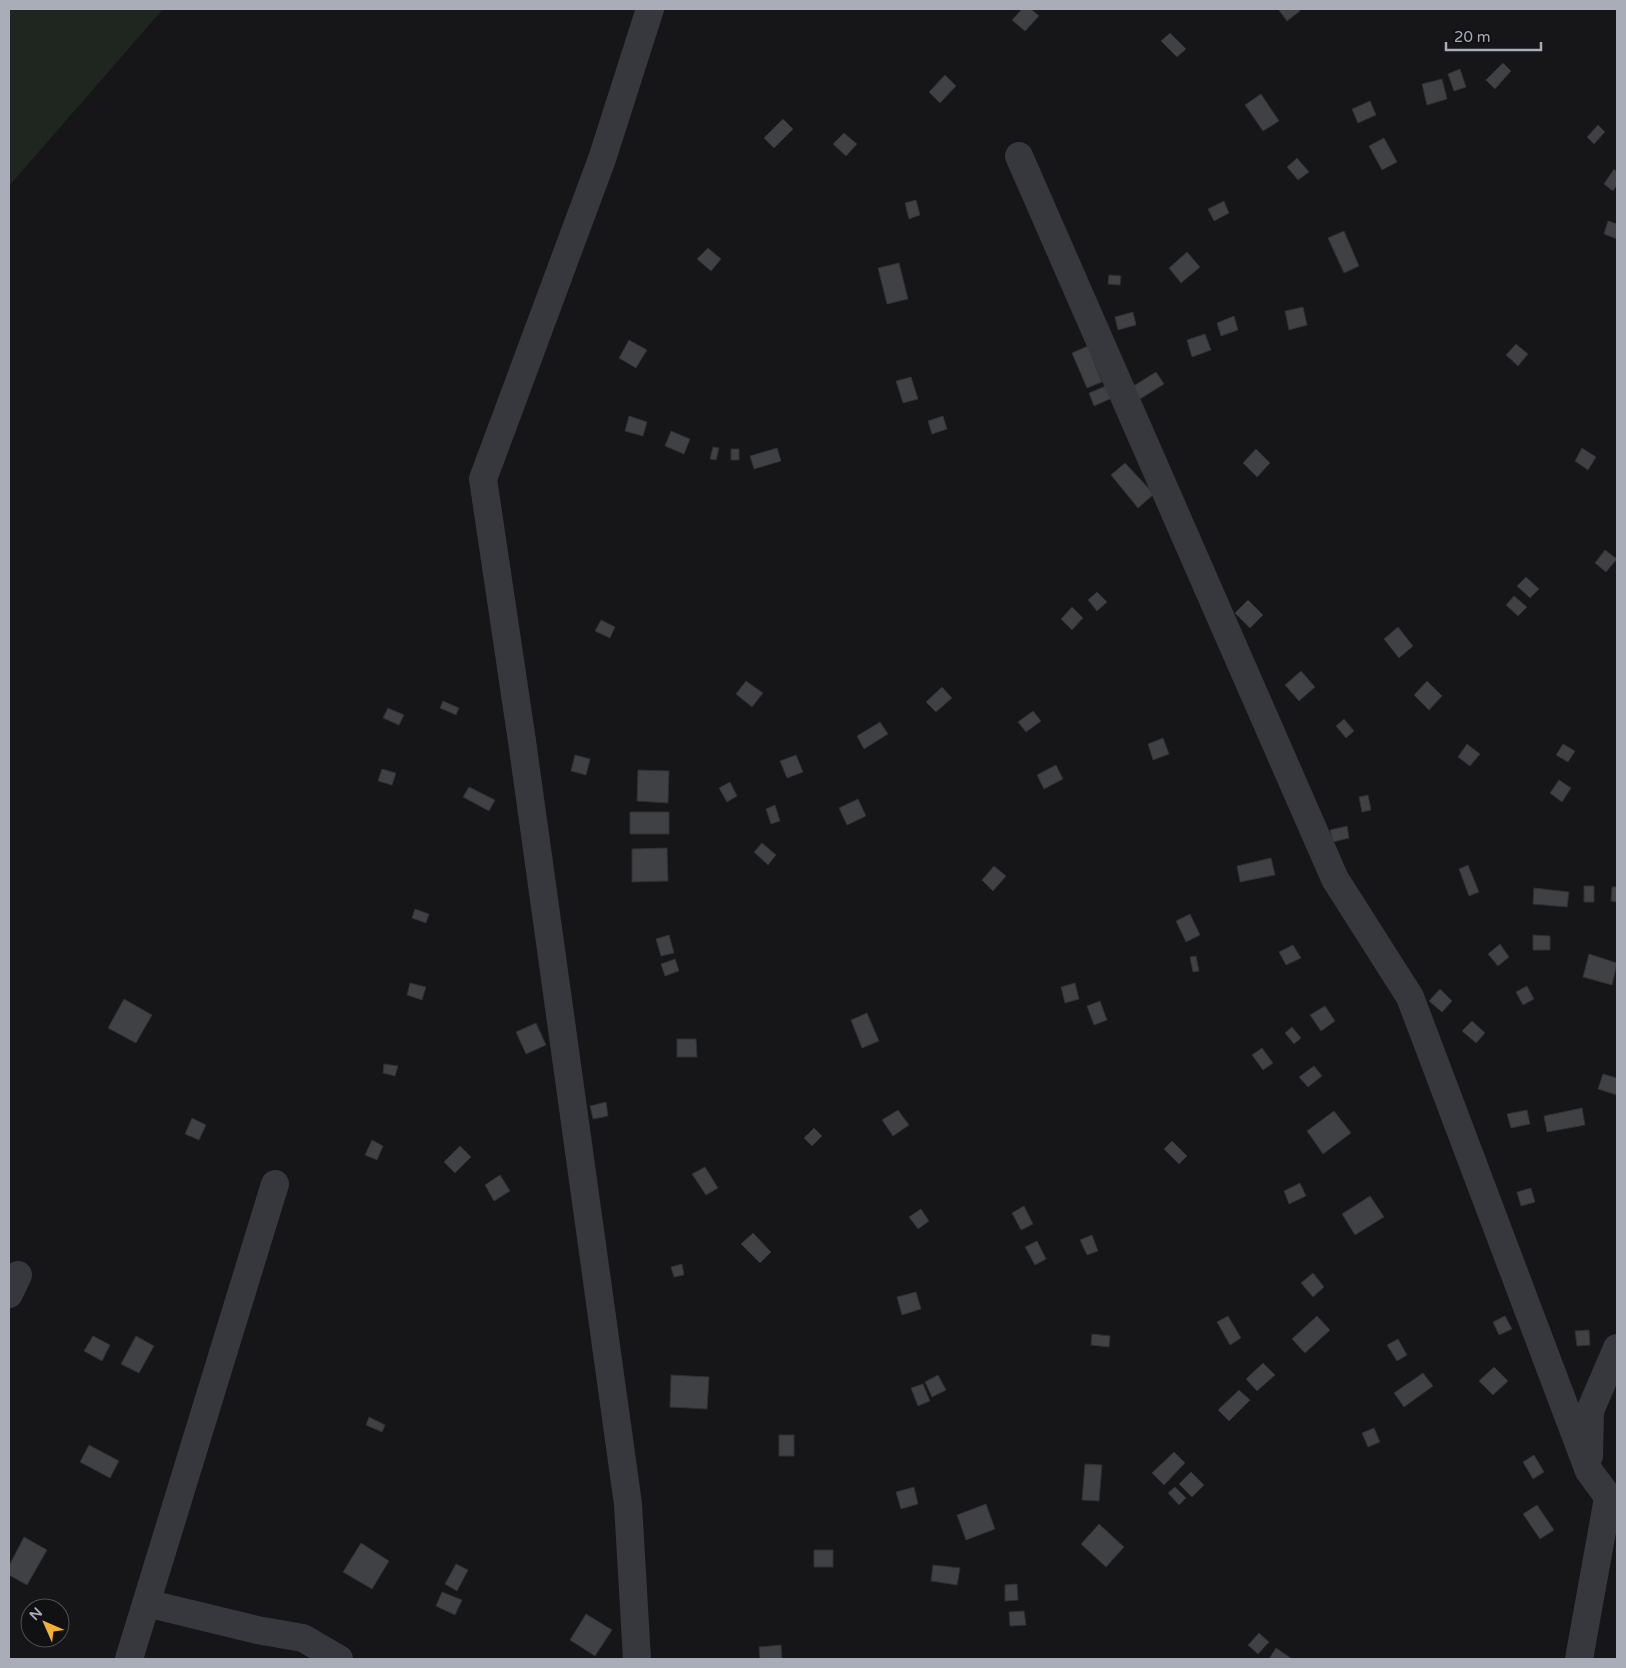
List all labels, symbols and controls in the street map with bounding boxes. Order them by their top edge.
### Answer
scale bar [1446,20,1541,52]
text: 20 m [1454,28,1491,46]
north arrow [20,1598,70,1648]
text: N [26,1604,46,1624]

